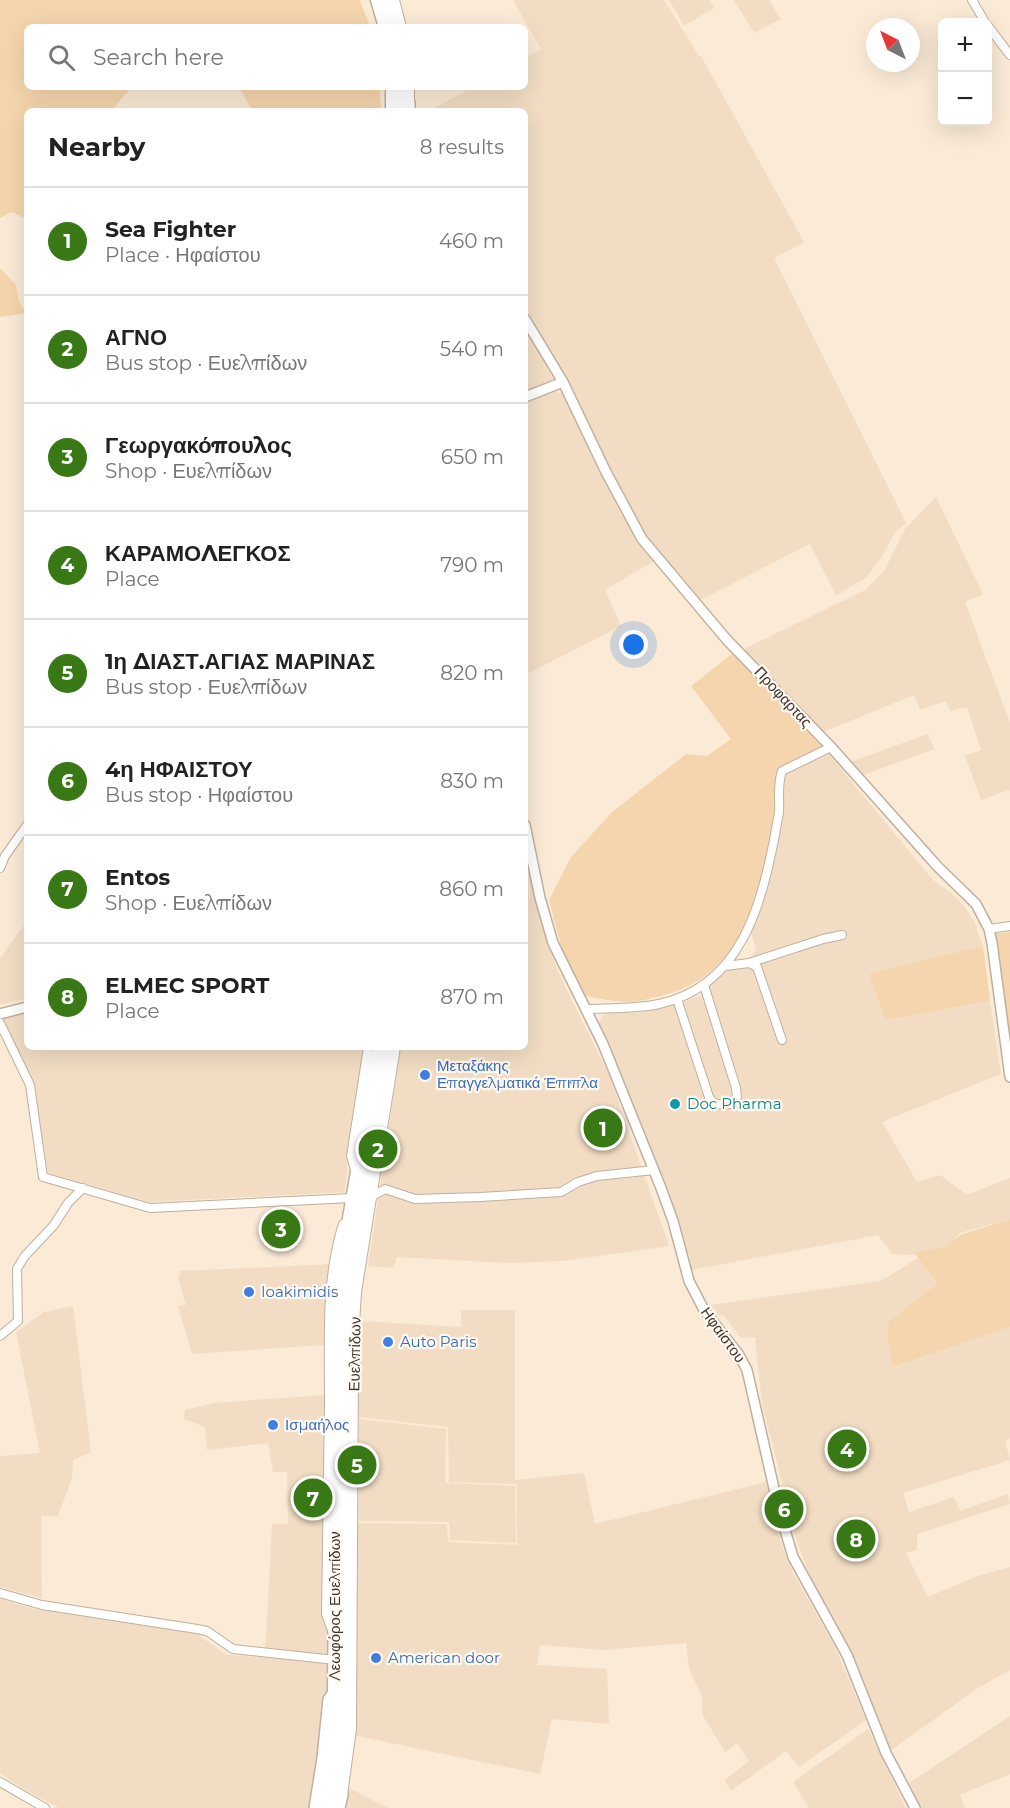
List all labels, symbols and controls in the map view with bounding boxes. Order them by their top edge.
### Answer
north arrow [866,18,920,72]
map controls [938,18,992,126]
button: + [938,18,992,72]
search box [24,24,528,90]
icon: search [45,41,78,74]
text: Search here [93,44,224,71]
button: − [938,72,992,126]
text: Nearby [48,131,145,163]
text: 8 results [420,135,504,159]
text: Sea Fighter [105,216,236,243]
text: 1 [64,229,71,253]
text: 460 m [439,229,504,253]
text: Place · Ηφαίστου [105,243,261,267]
text: ΑΓΝΟ [105,324,167,351]
text: 2 [62,337,73,361]
text: 540 m [440,337,504,361]
text: Bus stop · Ευελπίδων [105,351,307,375]
text: Γεωργακόπουλος [105,432,292,459]
text: 3 [62,445,73,469]
text: 650 m [441,445,504,469]
text: Shop · Ευελπίδων [105,459,272,483]
text: ΚΑΡΑΜΟΛΕΓΚΟΣ [105,540,291,567]
text: 4 [61,553,74,577]
text: 790 m [440,553,504,577]
text: Place [105,567,160,591]
your location [619,630,648,659]
text: 1η ΔΙΑΣΤ.ΑΓΙΑΣ ΜΑΡΙΝΑΣ [105,648,375,675]
text: 5 [62,661,73,685]
text: 820 m [440,661,504,685]
street label: Προφαρτας [750,662,816,731]
text: Bus stop · Ευελπίδων [105,675,307,699]
text: 4η ΗΦΑΙΣΤΟΥ [105,756,253,783]
text: 6 [61,769,74,793]
text: 830 m [440,769,504,793]
text: Bus stop · Ηφαίστου [105,783,293,807]
text: Entos [105,864,170,891]
text: 7 [61,877,74,901]
text: 860 m [439,877,504,901]
text: Shop · Ευελπίδων [105,891,272,915]
text: ELMEC SPORT [105,972,269,999]
text: 8 [61,985,74,1009]
text: 870 m [440,985,504,1009]
text: Place [105,999,160,1023]
place label: Μεταξάκης Επαγγελματικά Έπιπλα [437,1056,598,1092]
marker: Μεταξάκης Επαγγελματικά Έπιπλα [418,1068,432,1082]
place label: Doc Pharma [687,1094,782,1113]
marker: Doc Pharma [668,1097,682,1111]
pin: 1 [584,1106,622,1150]
pin: 2 [358,1126,398,1172]
pin: 3 [262,1206,300,1252]
place label: Ioakimidis [261,1282,338,1301]
marker: Ioakimidis [242,1285,256,1299]
street label: Ηφαίστου [697,1303,750,1366]
street label: Ευελπίδων [344,1316,365,1392]
place label: Auto Paris [400,1332,476,1351]
marker: Auto Paris [381,1335,395,1349]
place label: Ισμαήλος [285,1415,349,1434]
marker: Ισμαήλος [266,1418,280,1432]
pin: 4 [828,1426,866,1472]
pin: 5 [338,1442,376,1488]
pin: 7 [294,1476,332,1520]
pin: 6 [764,1486,804,1532]
pin: 8 [836,1516,876,1562]
street label: Λεωφόρος Ευελπίδων [325,1531,344,1681]
place label: American door [388,1648,500,1667]
marker: American door [369,1651,383,1665]

